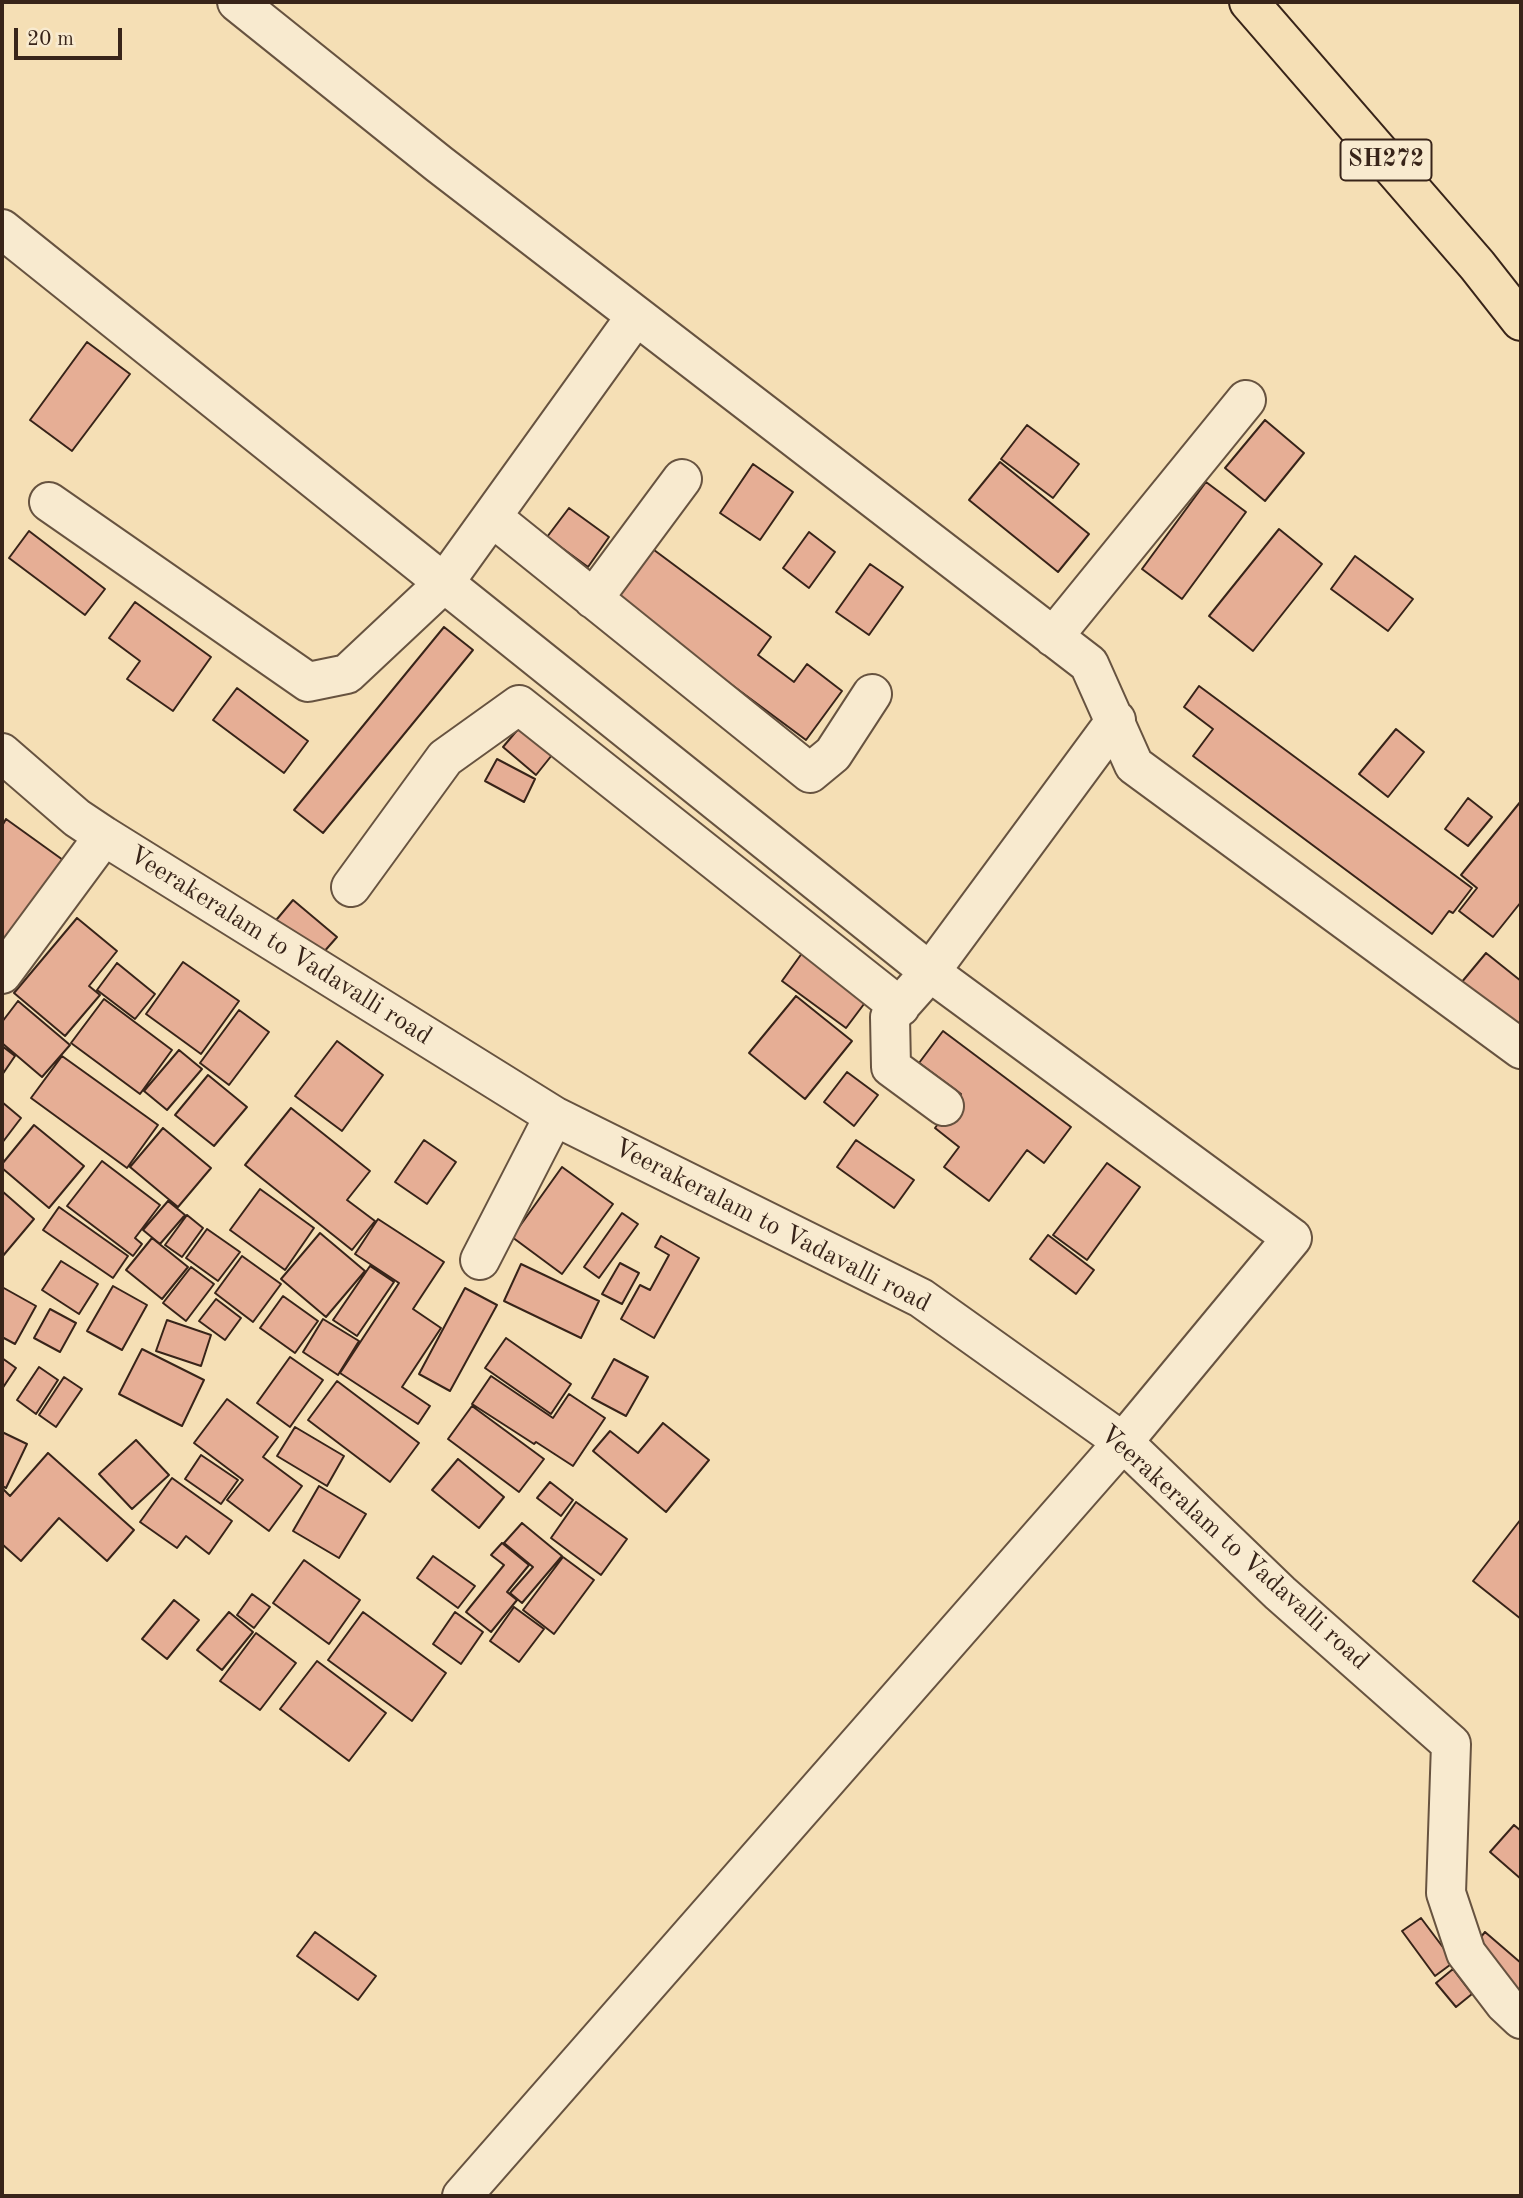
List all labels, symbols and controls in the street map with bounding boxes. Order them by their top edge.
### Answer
scale bar [18,14,126,58]
text: 20 m [27,29,74,50]
road number: SH272 [1340,140,1432,180]
street label: Veerakeralam to Vadavalli road [123,840,437,1052]
street label: Veerakeralam to Vadavalli road [608,1132,936,1320]
street label: Veerakeralam to Vadavalli road [1093,1419,1375,1677]

